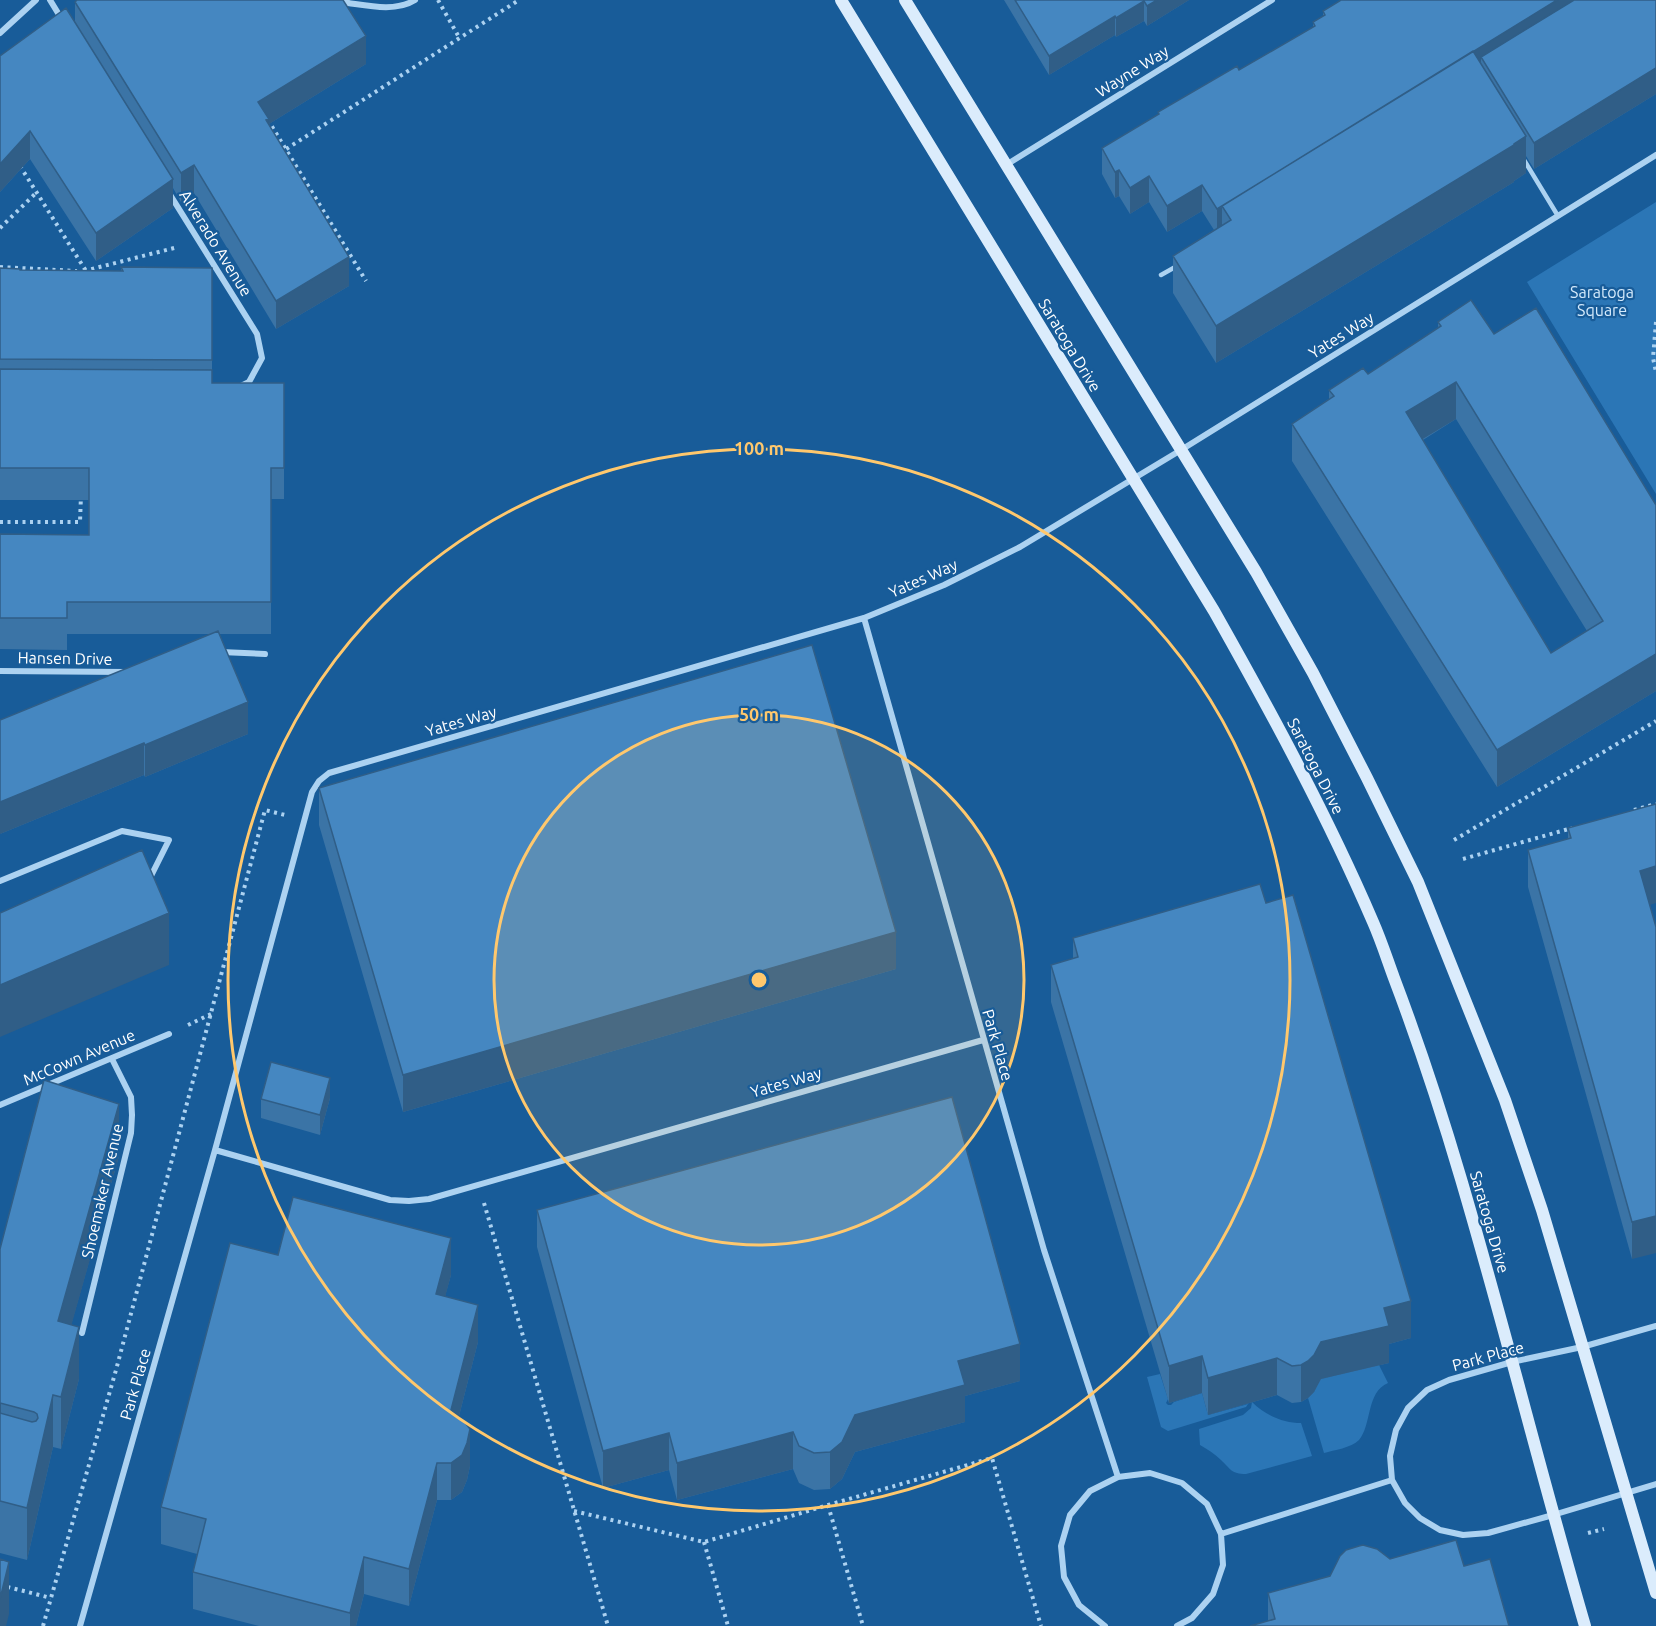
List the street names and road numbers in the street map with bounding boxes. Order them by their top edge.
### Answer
street label: Wayne Way [1092,41,1172,100]
street label: Alverado Avenue [176,187,256,299]
street label: Saratoga Drive [1035,295,1105,395]
street label: Yates Way [1305,308,1377,362]
street label: Yates Way [886,555,960,601]
street label: Hansen Drive [17,648,113,668]
street label: Yates Way [423,702,499,740]
street label: Saratoga Drive [1284,715,1348,817]
street label: Park Place [979,1007,1017,1083]
street label: McCown Avenue [20,1025,138,1089]
street label: Yates Way [748,1063,824,1101]
street label: Shoemaker Avenue [78,1122,126,1260]
street label: Saratoga Drive [1467,1169,1513,1275]
street label: Park Place [1450,1338,1526,1374]
street label: Park Place [116,1346,154,1422]

